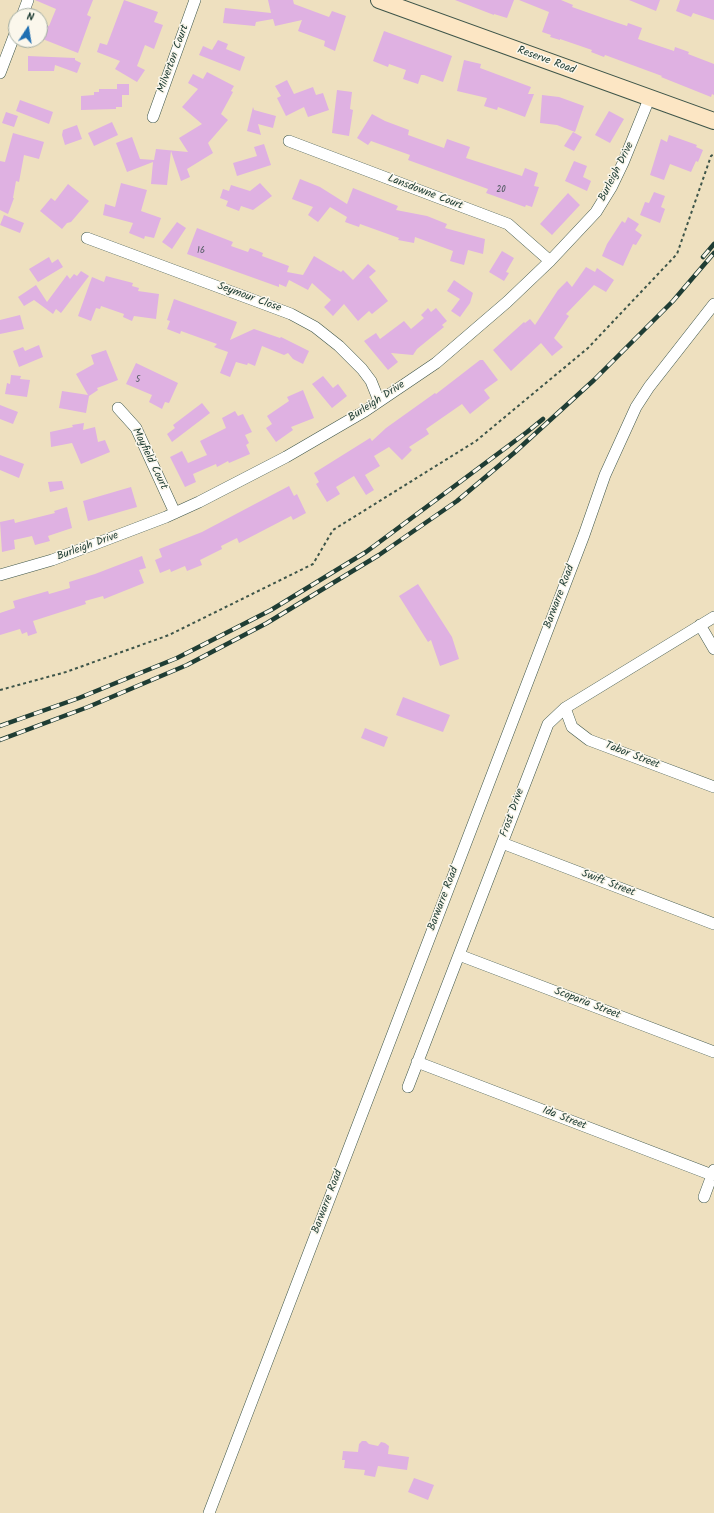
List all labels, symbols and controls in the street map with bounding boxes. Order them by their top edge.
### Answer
north arrow [8,8,48,48]
text: N [25,8,36,27]
street label: Milverton Court [156,23,192,95]
street label: Reserve Road [515,44,577,78]
street label: Burleigh Drive [596,140,638,204]
street label: Lansdowne Court [385,173,465,213]
house number: 20 [496,185,506,195]
house number: 16 [197,246,205,256]
street label: Seymour Close [215,280,283,316]
house number: 5 [136,375,140,385]
street label: Burleigh Drive [346,379,408,425]
street label: Mayfield Court [128,426,170,492]
street label: Burleigh Drive [55,530,121,564]
street label: Barwarre Road [542,563,578,631]
street label: Tabor Street [603,739,661,773]
street label: Frost Drive [498,787,528,839]
street label: Barwarre Road [426,865,462,933]
street label: Swift Street [579,868,637,900]
street label: Scoparia Street [552,985,622,1023]
street label: Ida Street [540,1105,588,1133]
street label: Barwarre Road [310,1168,346,1236]

